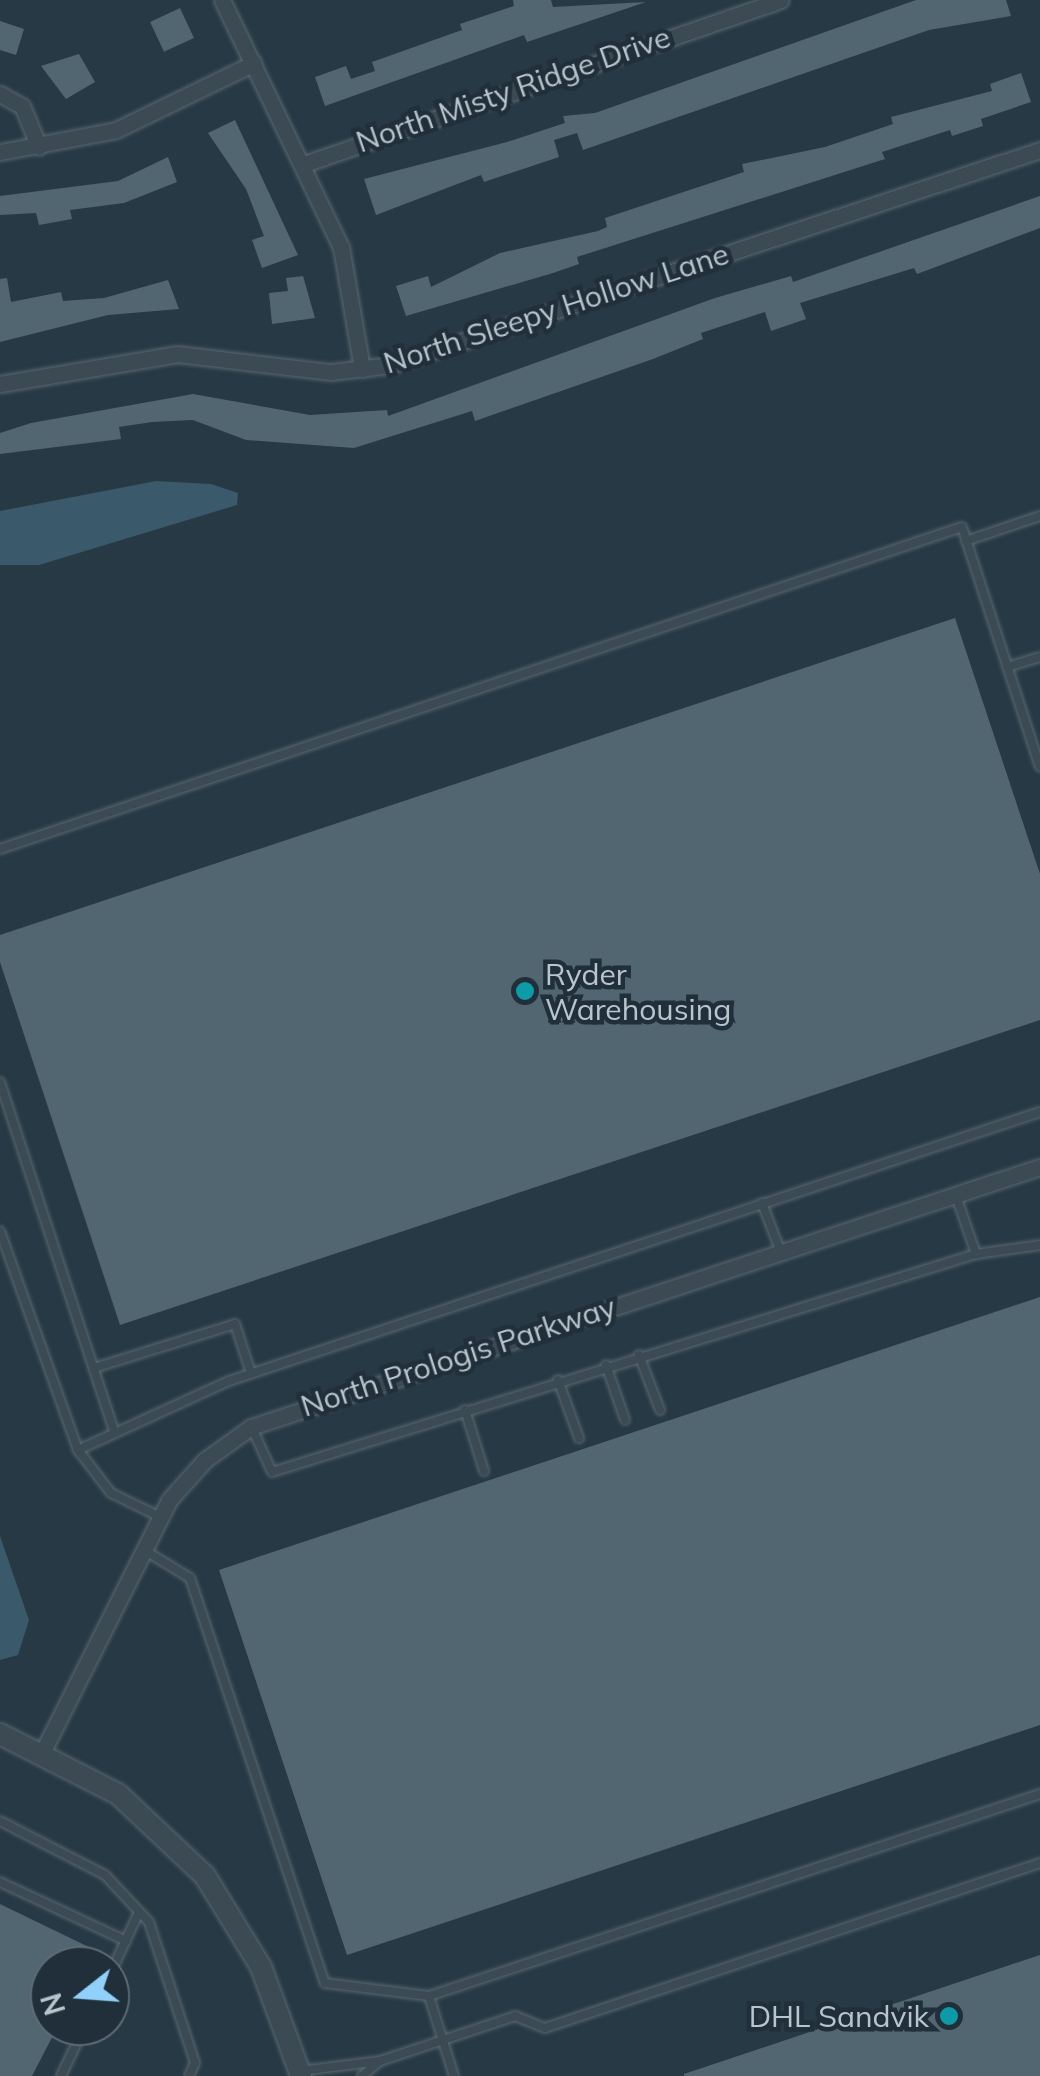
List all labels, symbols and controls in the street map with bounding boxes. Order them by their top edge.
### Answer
street label: North Misty Ridge Drive [351,18,675,160]
street label: North Sleepy Hollow Lane [379,235,733,381]
place label: Ryder Warehousing [545,956,731,1026]
marker: Ryder Warehousing [514,980,536,1002]
street label: North Prologis Parkway [296,1288,620,1424]
north arrow [30,1946,130,2046]
text: N [33,1989,73,2020]
place label: DHL Sandvik [749,1998,929,2034]
marker: DHL Sandvik [938,2005,960,2027]

